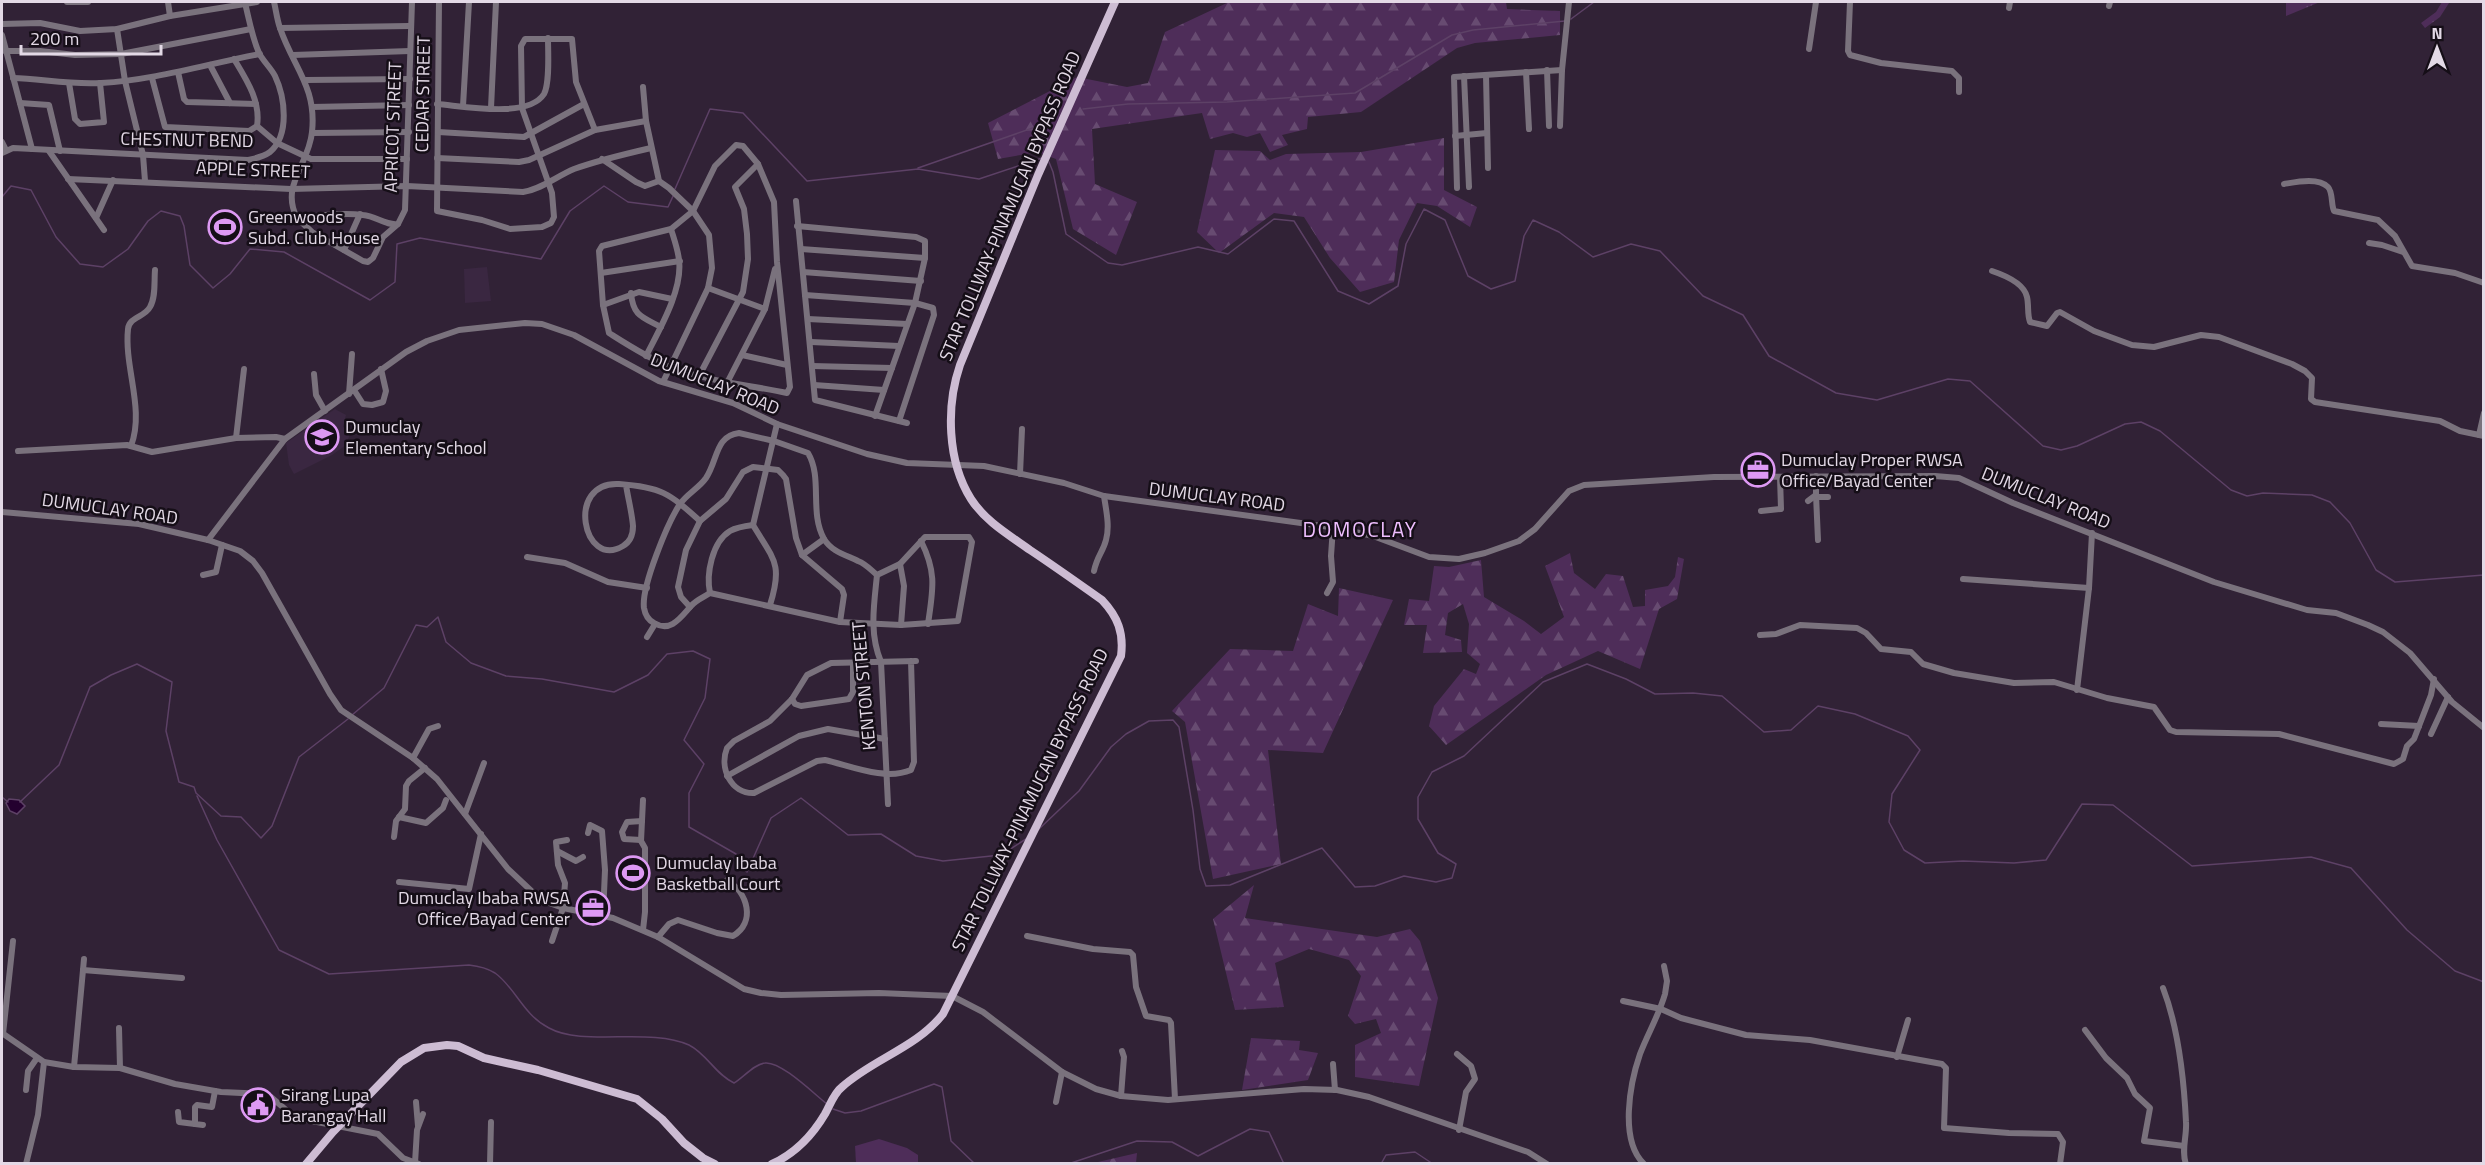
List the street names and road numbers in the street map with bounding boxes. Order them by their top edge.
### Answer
street label: CEDAR STREET [408,35,437,153]
street label: STAR TOLLWAY-PINAMUCAN BYPASS ROAD [932,47,1087,365]
street label: APRICOT STREET [377,60,408,193]
street label: CHESTNUT BEND [120,125,254,154]
street label: APPLE STREET [195,154,311,185]
street label: DUMUCLAY ROAD [647,345,784,422]
street label: DUMUCLAY ROAD [1978,459,2115,536]
street label: DUMUCLAY ROAD [1147,475,1287,518]
street label: DUMUCLAY ROAD [40,486,180,531]
street label: KENTON STREET [844,620,883,752]
street label: STAR TOLLWAY-PINAMUCAN BYPASS ROAD [944,644,1115,956]

